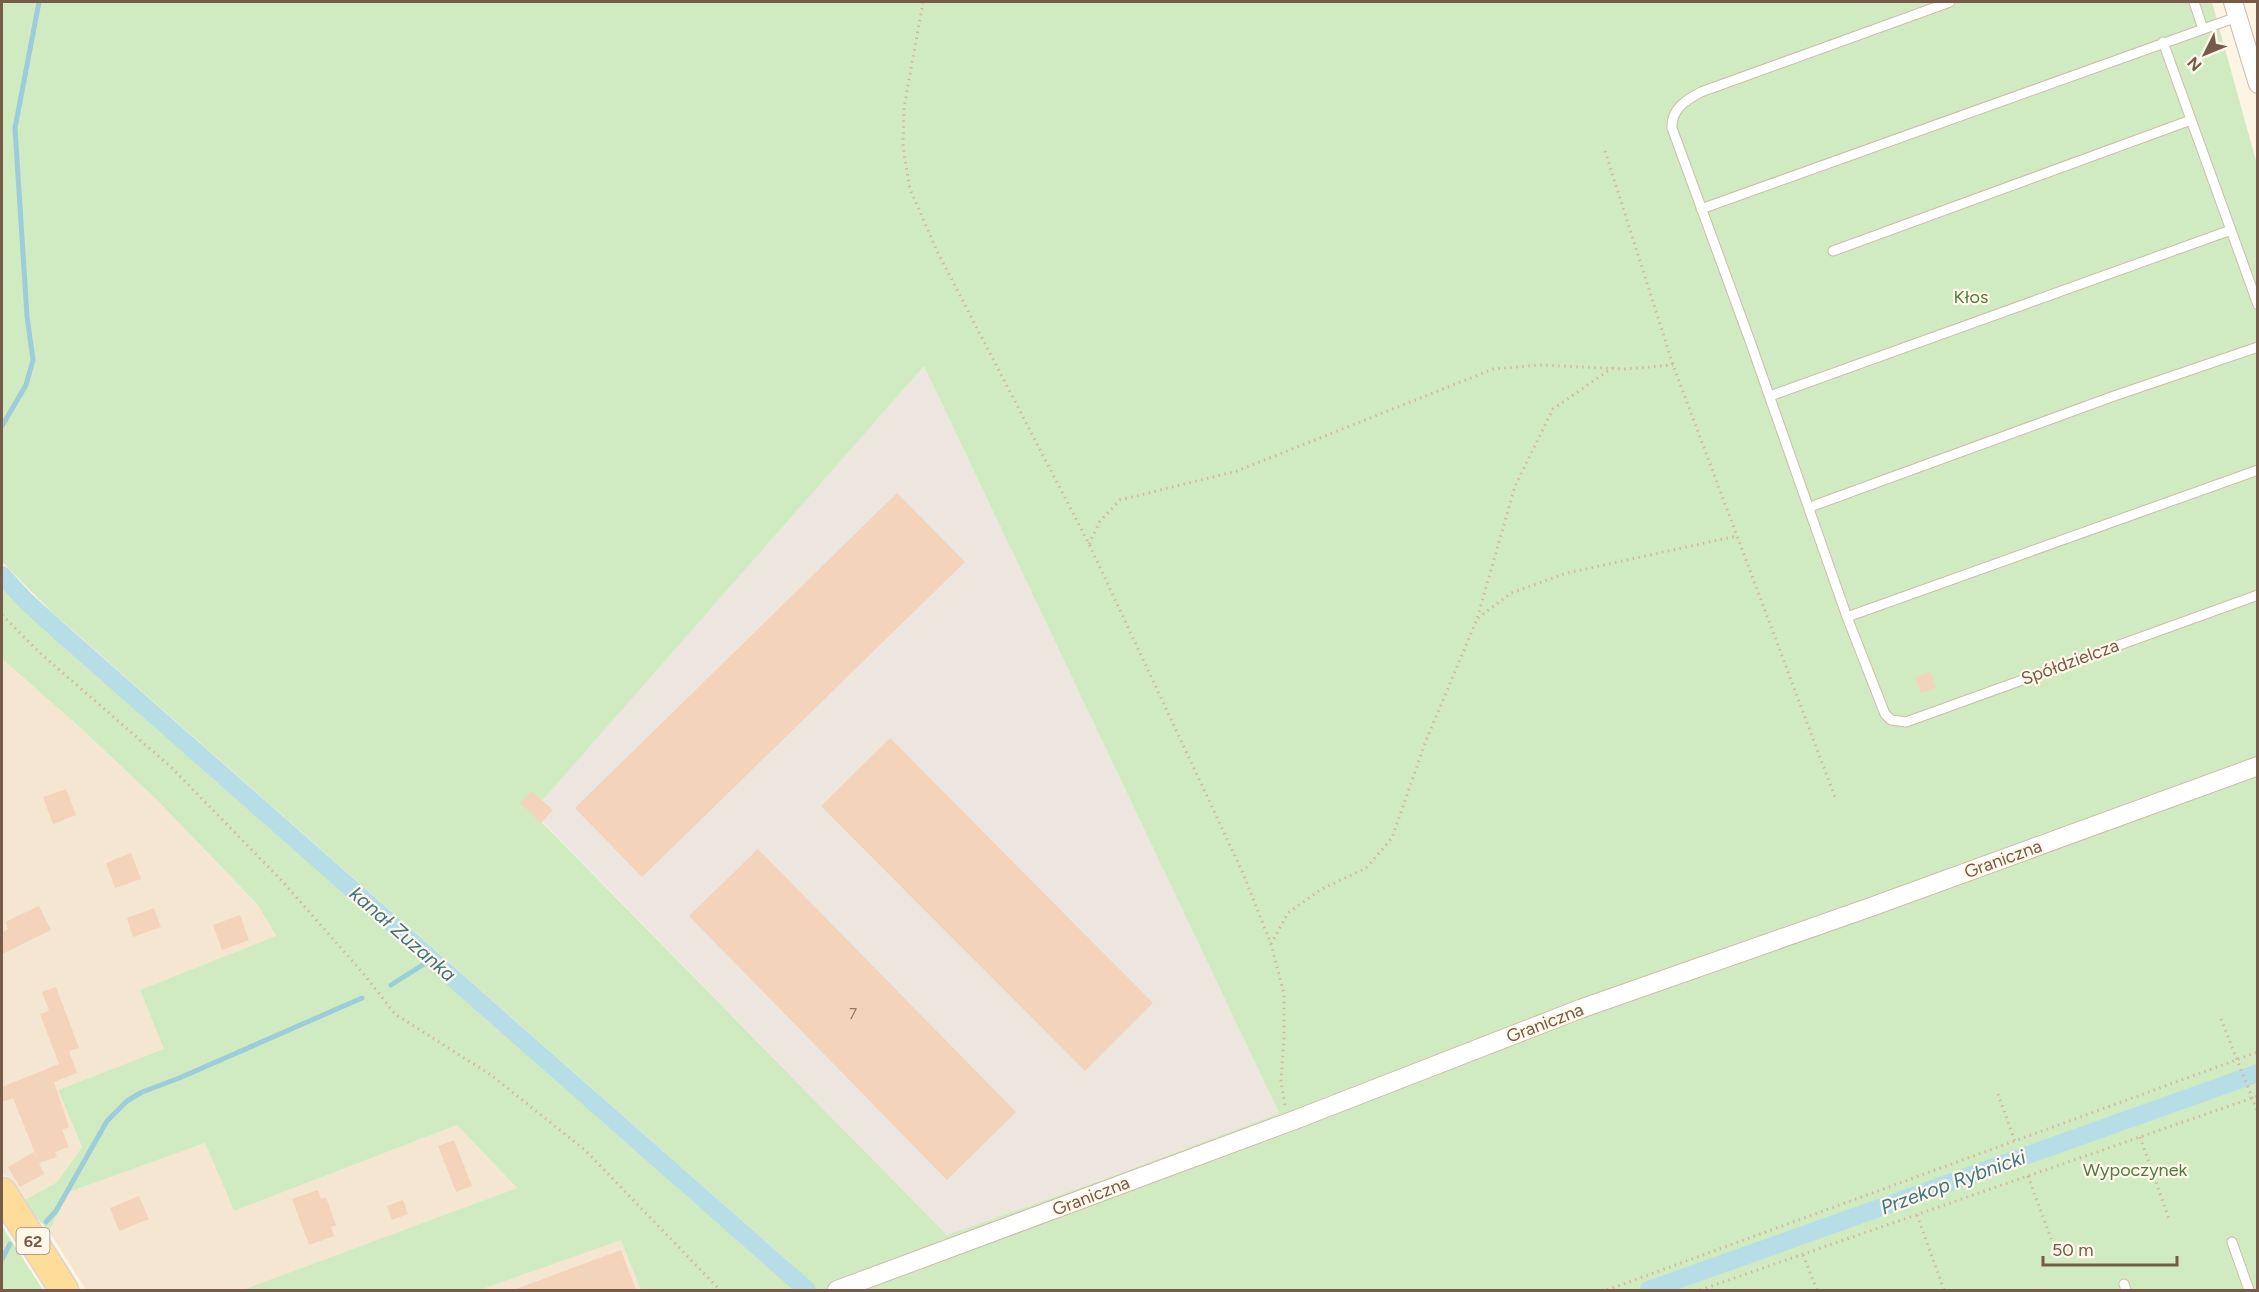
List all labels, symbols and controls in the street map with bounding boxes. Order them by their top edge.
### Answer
north arrow [2175,24,2235,84]
text: N [2183,53,2206,75]
park label: Kłos [1954,286,1988,308]
street label: Spółdzielcza [2018,634,2122,690]
street label: Graniczna [1961,835,2045,883]
water label: kanał Zuzanka [345,881,461,987]
street label: Graniczna [1503,998,1587,1048]
house number: 7 [849,1005,857,1023]
water label: Przekop Rybnicki [1877,1145,2029,1219]
park label: Wypoczynek [2083,1159,2187,1181]
street label: Graniczna [1049,1171,1133,1221]
road number: 62 [16,1228,50,1254]
scale bar [2043,1229,2176,1267]
text: 50 m [2052,1239,2094,1261]

